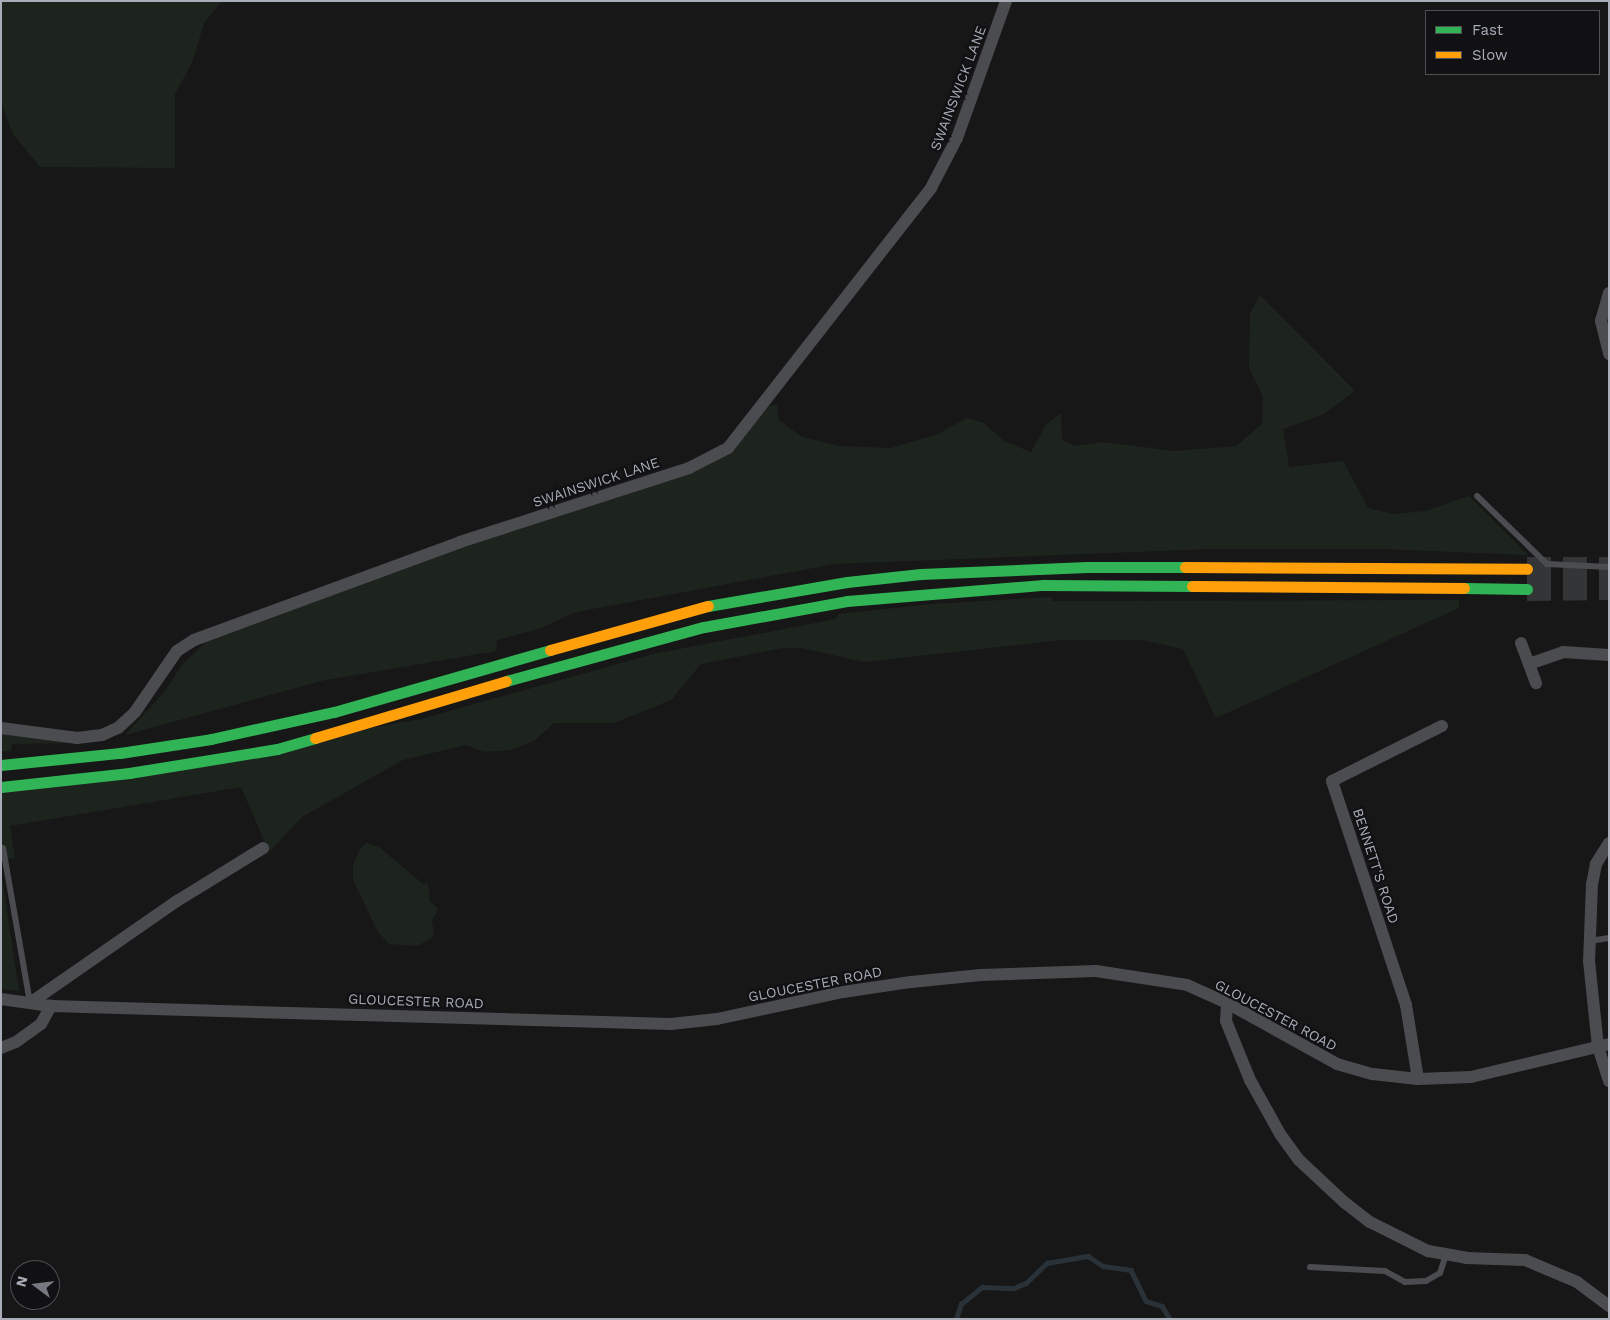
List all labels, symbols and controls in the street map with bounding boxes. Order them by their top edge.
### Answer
legend [1425,10,1600,75]
text: Fast [1472,21,1503,39]
street label: SWAINSWICK LANE [926,23,990,153]
text: Slow [1472,46,1508,64]
street label: SWAINSWICK LANE [530,454,662,510]
street label: BENNETT'S ROAD [1349,806,1403,926]
street label: GLOUCESTER ROAD [747,963,883,1005]
street label: GLOUCESTER ROAD [1212,976,1340,1054]
street label: GLOUCESTER ROAD [348,990,484,1012]
north arrow [10,1260,60,1310]
text: N [12,1274,31,1288]

